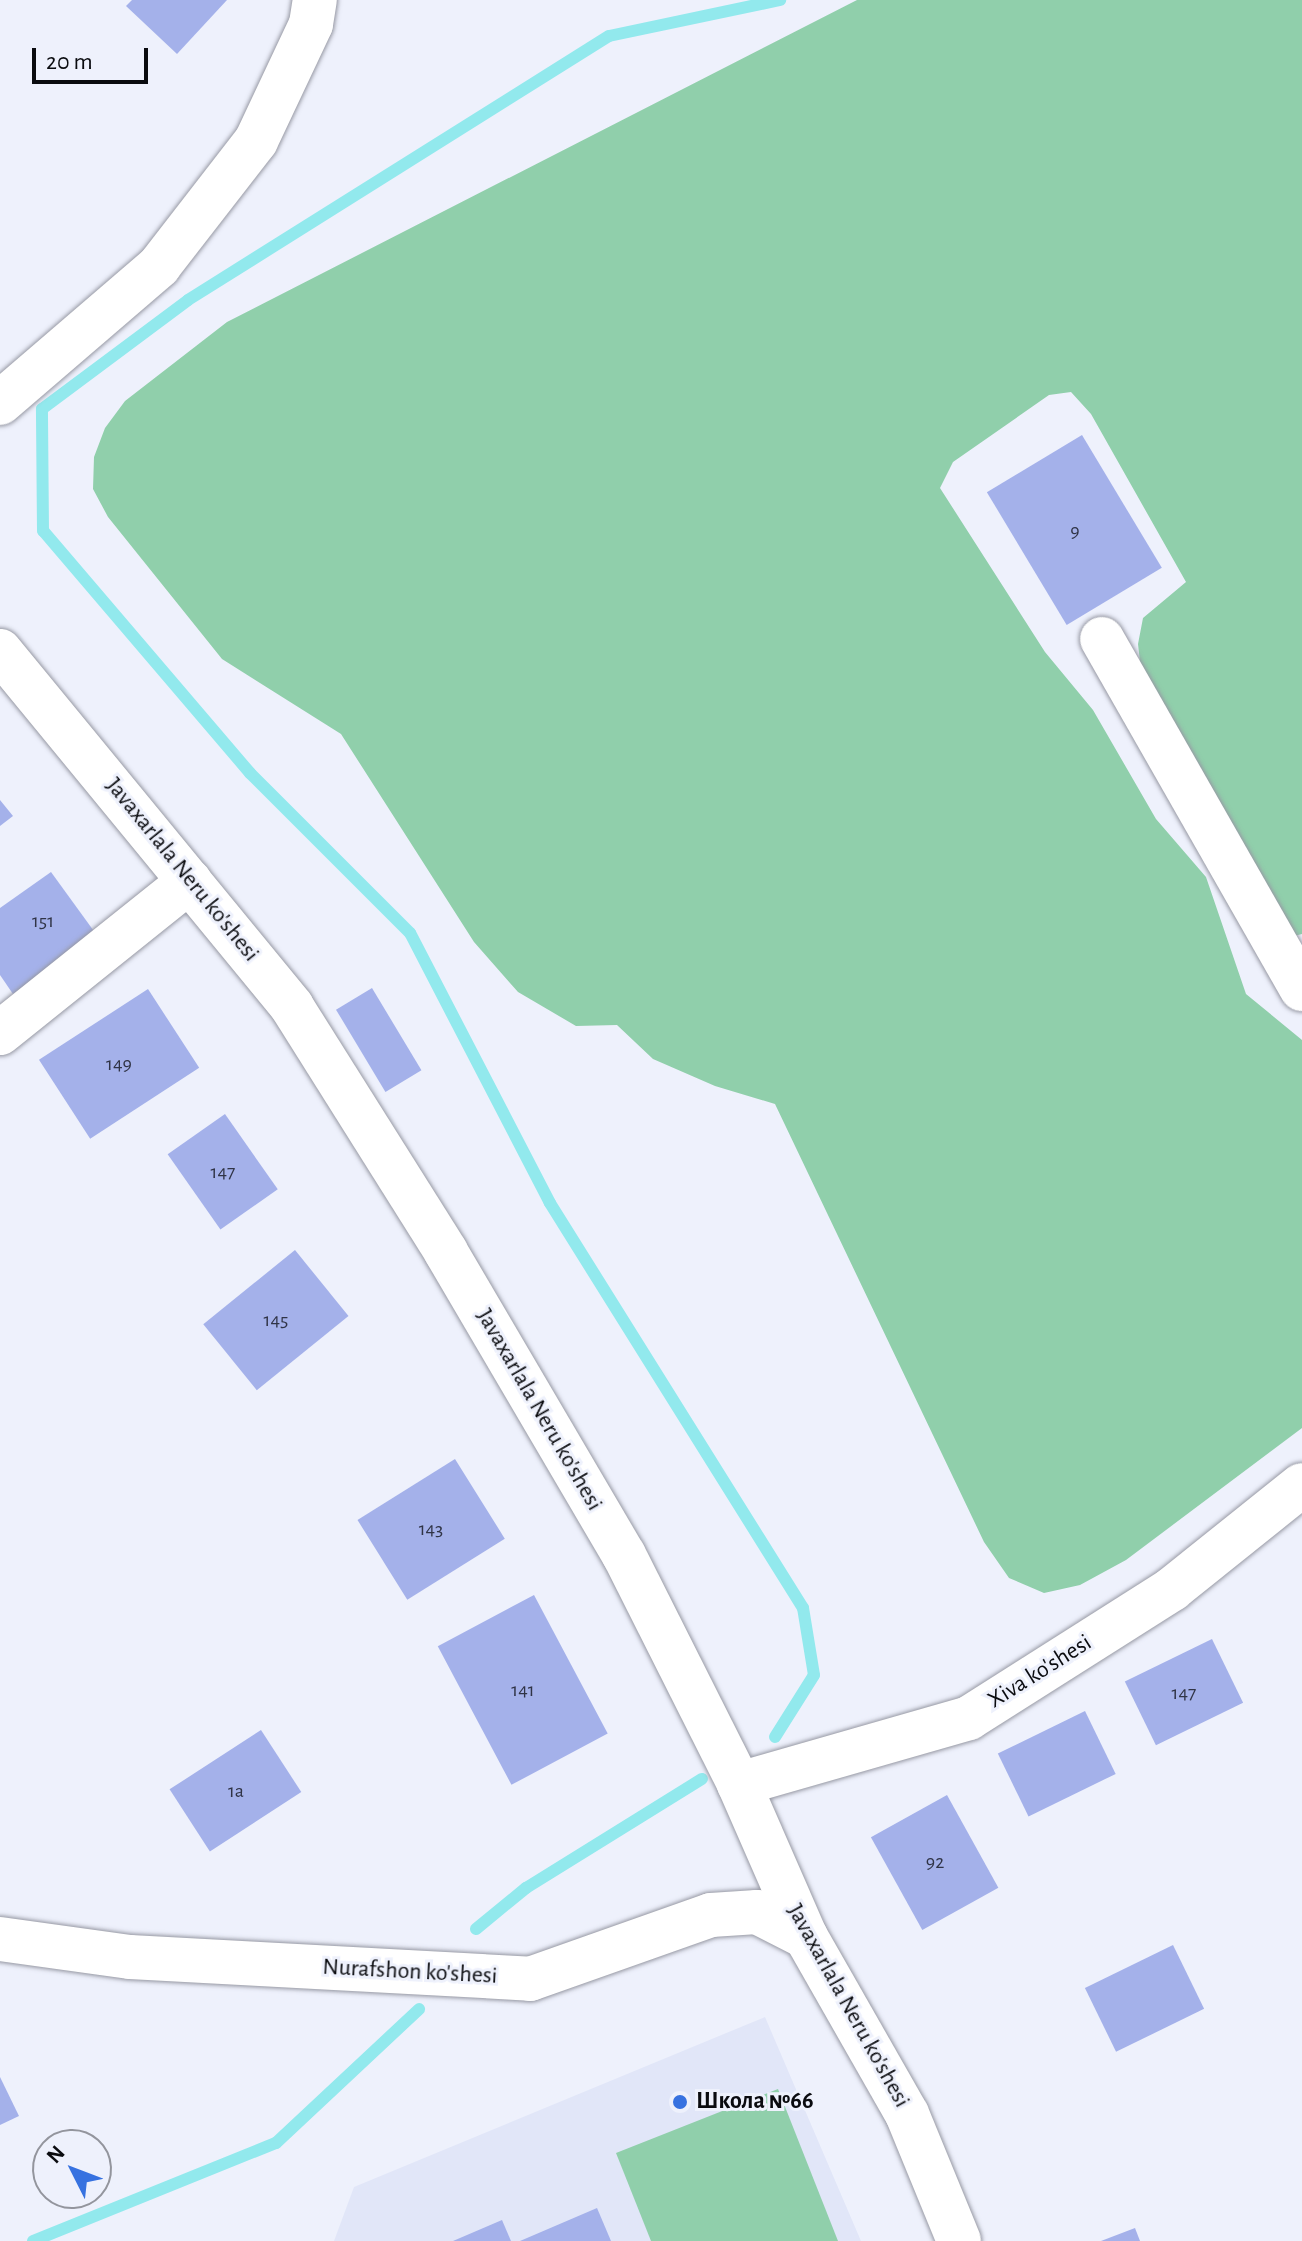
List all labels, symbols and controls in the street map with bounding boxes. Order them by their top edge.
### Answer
scale bar [36,32,152,82]
text: 20 m [46,50,93,74]
house number: 9 [1070,519,1080,543]
street label: Javaxarlala Neru ko'shesi [99,772,265,968]
house number: 151 [32,909,54,933]
house number: 149 [106,1052,132,1076]
house number: 147 [211,1160,235,1184]
street label: Javaxarlala Neru ko'shesi [469,1304,609,1516]
house number: 145 [264,1308,288,1332]
house number: 143 [419,1517,443,1541]
street label: Xiva ko'shesi [983,1629,1097,1715]
house number: 141 [511,1678,535,1702]
house number: 147 [1172,1681,1196,1705]
house number: 1a [228,1779,244,1803]
house number: 92 [926,1850,944,1874]
street label: Javaxarlala Neru ko'shesi [780,1899,916,2113]
street label: Nurafshon ko'shesi [322,1953,498,1991]
place label: Школа №66 [696,2088,814,2116]
marker: Школа №66 [671,2093,689,2111]
north arrow [32,2129,112,2209]
text: N [42,2141,69,2167]

